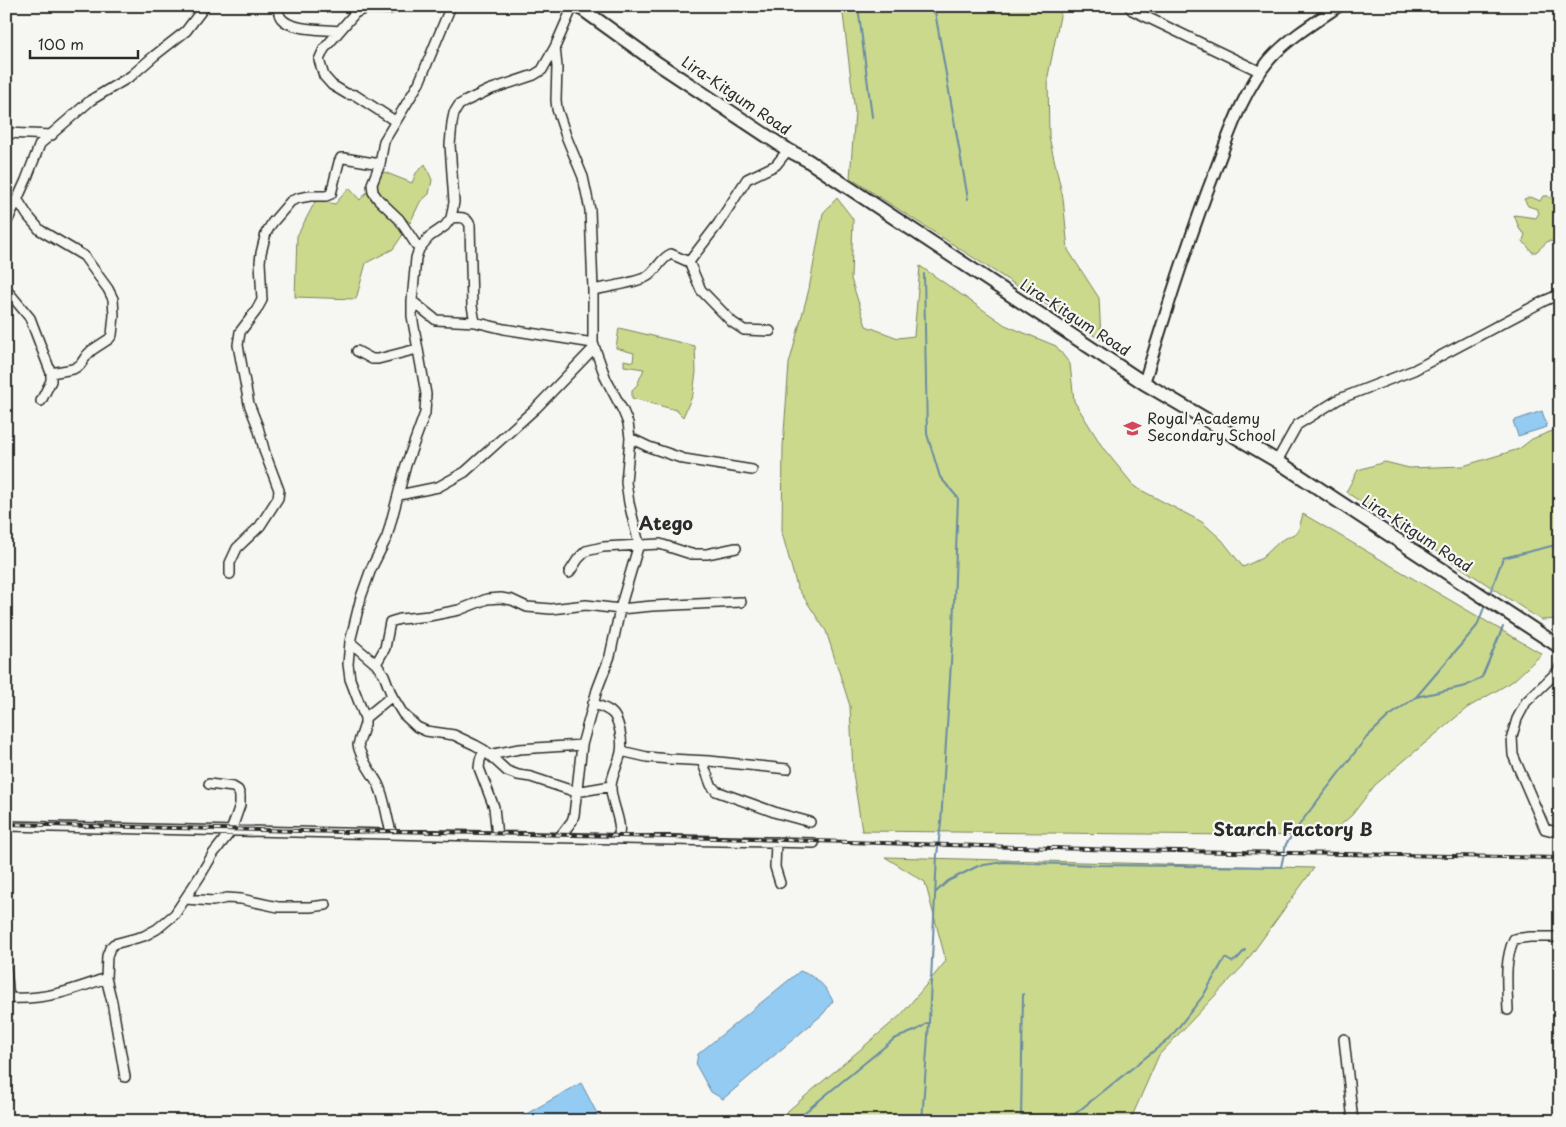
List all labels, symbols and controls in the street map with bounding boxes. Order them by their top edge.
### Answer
scale bar [30,28,138,60]
text: 100 m [38,32,84,55]
street label: Lira-Kitgum Road [678,50,796,140]
street label: Lira-Kitgum Road [1016,272,1136,361]
place label: Royal Academy Secondary School [1147,406,1276,446]
school or university icon: Royal Academy Secondary School [1123,418,1143,438]
street label: Lira-Kitgum Road [1358,488,1478,577]
district label: Atego [639,509,693,536]
district label: Starch Factory B [1213,815,1373,842]

